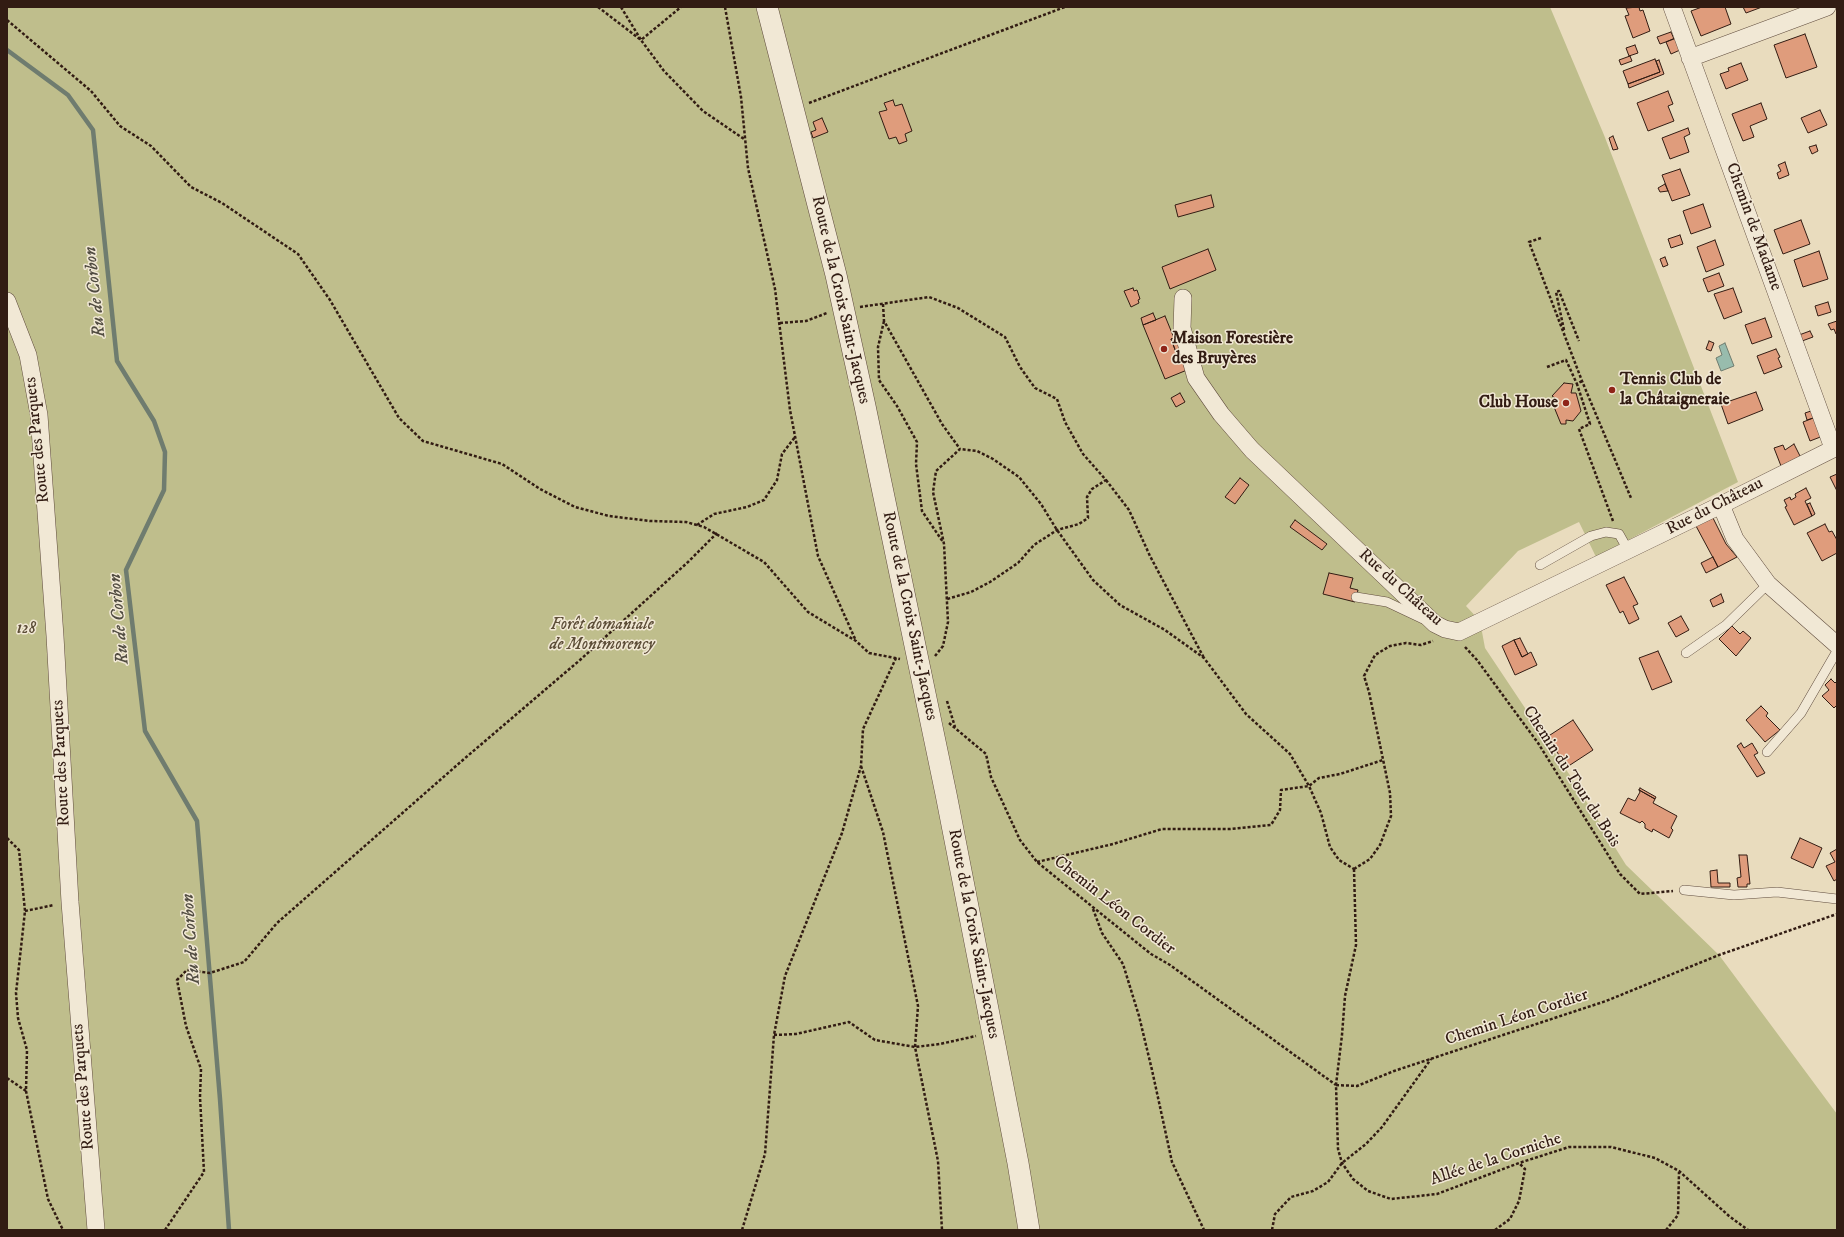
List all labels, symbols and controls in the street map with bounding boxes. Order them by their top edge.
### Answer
street label: Chemin de Madame [1720,160,1786,294]
street label: Route de la Croix Saint-Jacques [806,194,874,406]
water label: Ru de Corbon [80,246,112,338]
place label: Maison Forestière des Bruyères [1172,329,1293,369]
marker: Maison Forestière des Bruyères [1159,344,1169,354]
place label: Tennis Club de la Châtaigneraie [1620,370,1730,410]
street label: Route des Parquets [21,376,55,504]
marker: Tennis Club de la Châtaigneraie [1607,385,1617,395]
place label: Club House [1479,393,1558,413]
marker: Club House [1561,398,1571,408]
street label: Rue du Château [1663,474,1767,540]
street label: Route de la Croix Saint-Jacques [877,510,941,722]
street label: Rue du Château [1354,545,1446,631]
water label: Ru de Corbon [105,573,135,665]
park label: Forêt domaniale de Montmorency [549,615,655,655]
park label: 128 [16,619,36,639]
street label: Route des Parquets [48,699,76,827]
street label: Chemin du Tour du Bois [1518,703,1624,851]
street label: Route de la Croix Saint-Jacques [943,827,1003,1041]
street label: Chemin Léon Cordier [1049,852,1179,960]
water label: Ru de Corbon [178,893,206,985]
street label: Chemin Léon Cordier [1443,985,1591,1051]
street label: Route des Parquets [68,1023,100,1151]
street label: Allée de la Corniche [1428,1129,1564,1191]

